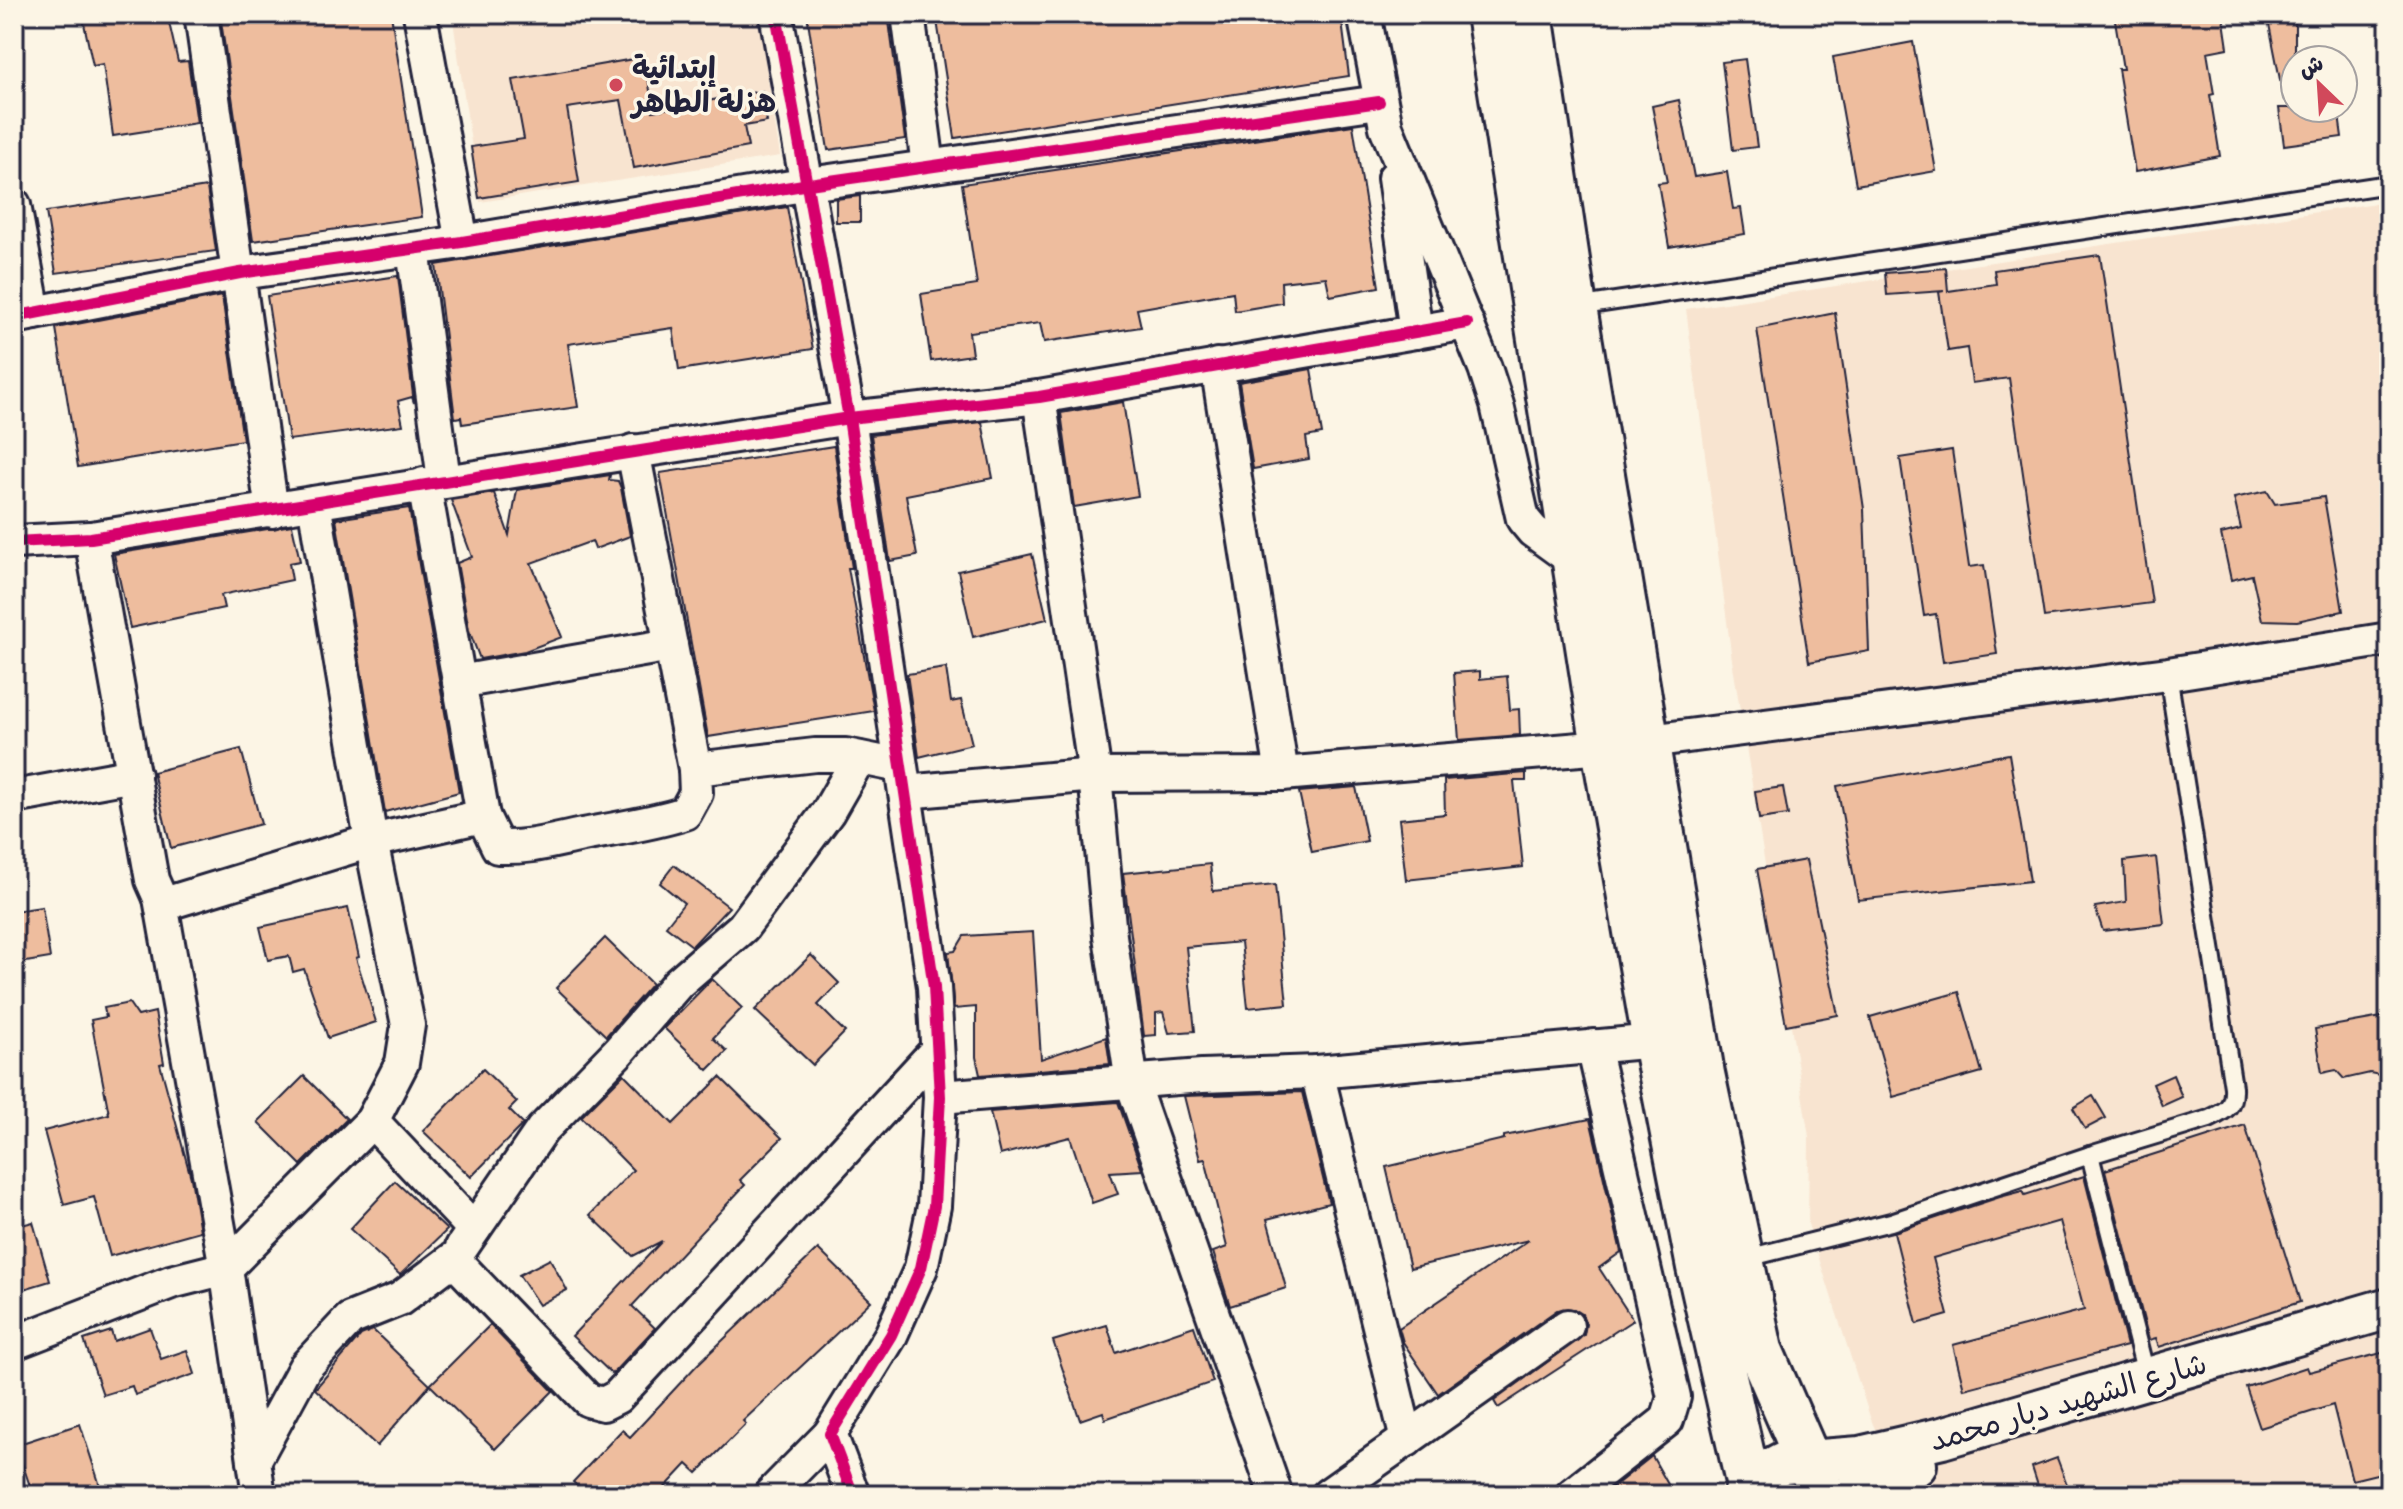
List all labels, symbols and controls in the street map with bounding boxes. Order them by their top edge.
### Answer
place label: إبتدائية هزلة الطاهر [629,41,776,129]
north arrow [2279,44,2359,124]
text: ش [2292,44,2330,89]
marker: إبتدائية هزلة الطاهر [607,76,625,94]
street label: شارع الشهيد دبار محمد [1923,1337,2213,1467]

